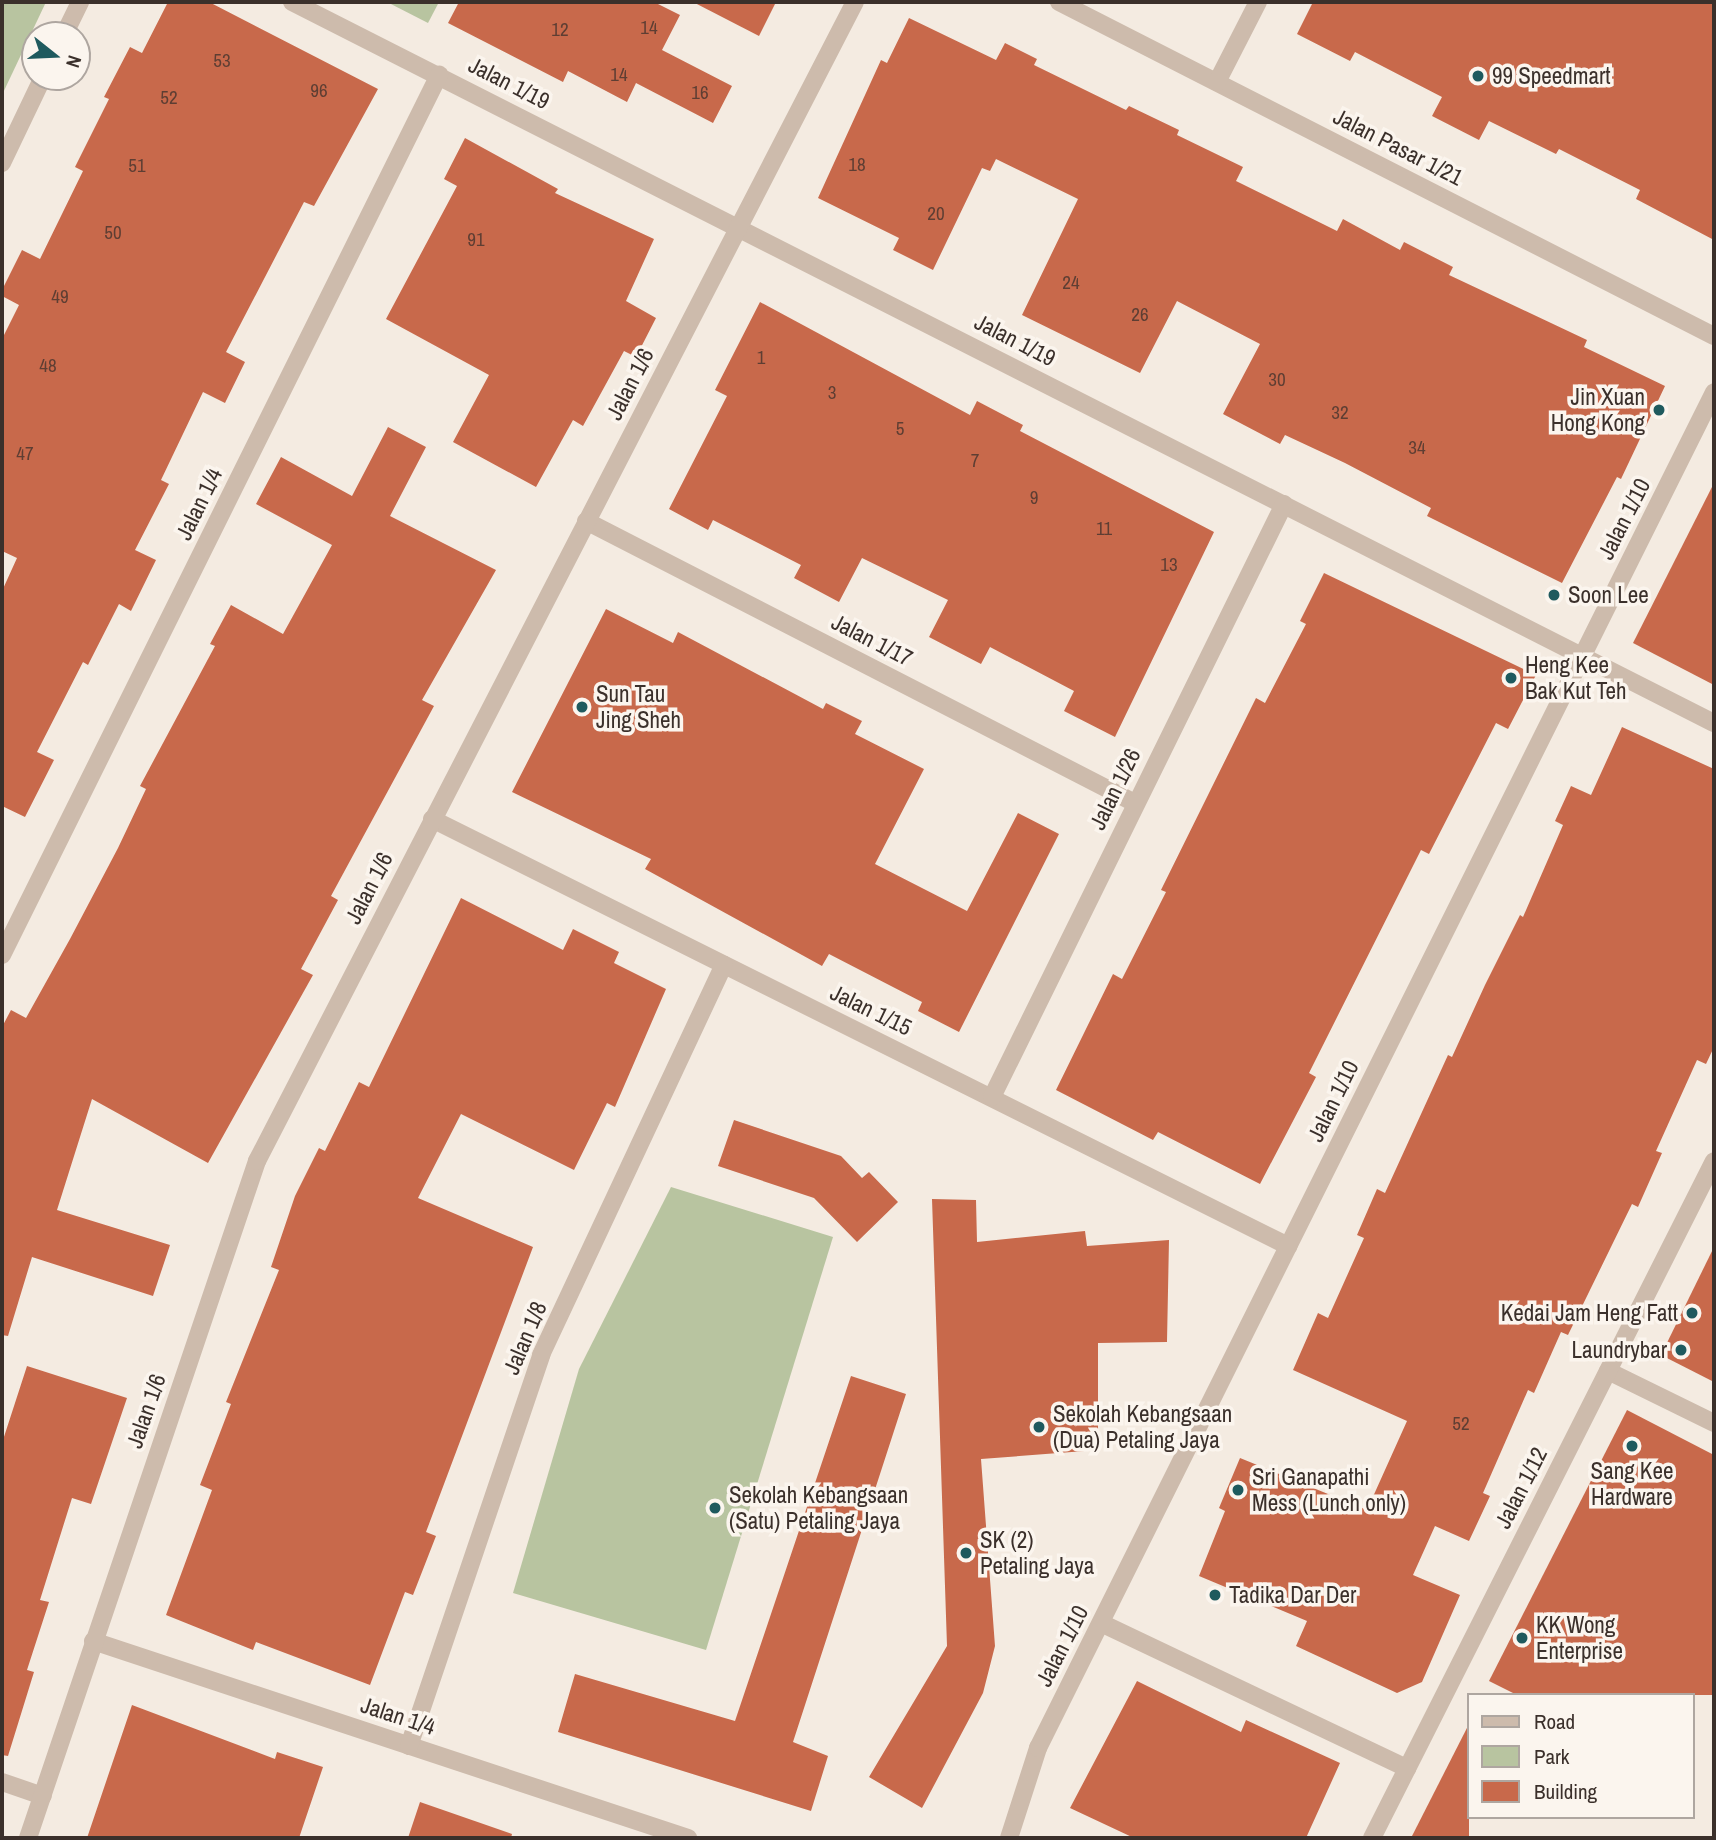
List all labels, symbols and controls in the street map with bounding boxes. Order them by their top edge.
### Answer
house number: 14 [640,17,658,39]
house number: 12 [551,19,569,41]
north arrow [21,21,91,91]
house number: 53 [213,50,231,72]
street label: Jalan 1/19 [464,51,554,115]
text: N [60,53,88,71]
place label: 99 Speedmart [1492,62,1610,90]
house number: 14 [610,64,628,86]
marker: 99 Speedmart [1470,68,1486,84]
house number: 96 [310,80,328,102]
house number: 16 [691,82,709,104]
house number: 52 [160,87,178,109]
street label: Jalan Pasar 1/21 [1329,103,1467,191]
house number: 18 [848,154,866,176]
house number: 51 [128,155,146,177]
house number: 20 [927,203,945,225]
house number: 50 [104,222,122,244]
house number: 91 [467,229,485,251]
house number: 24 [1062,272,1080,294]
house number: 49 [51,286,69,308]
house number: 26 [1131,304,1149,326]
street label: Jalan 1/19 [970,308,1060,372]
street label: Jalan 1/6 [600,344,660,424]
house number: 1 [757,347,765,369]
house number: 48 [39,355,57,377]
house number: 30 [1268,369,1286,391]
house number: 3 [828,382,836,404]
place label: Jin Xuan Hong Kong [1551,383,1645,437]
house number: 32 [1331,402,1349,424]
marker: Jin Xuan Hong Kong [1651,402,1667,418]
house number: 5 [896,418,904,440]
house number: 34 [1408,437,1426,459]
house number: 47 [16,443,34,465]
house number: 7 [971,450,979,472]
street label: Jalan 1/4 [170,464,228,544]
street label: Jalan 1/10 [1592,474,1656,564]
house number: 9 [1030,487,1038,509]
house number: 11 [1096,518,1112,540]
house number: 13 [1160,554,1178,576]
place label: Soon Lee [1568,581,1649,609]
marker: Soon Lee [1546,587,1562,603]
street label: Jalan 1/17 [827,608,917,672]
place label: Heng Kee Bak Kut Teh [1525,651,1627,705]
marker: Heng Kee Bak Kut Teh [1503,670,1519,686]
place label: Sun Tau Jing Sheh [596,680,681,734]
marker: Sun Tau Jing Sheh [574,699,590,715]
street label: Jalan 1/26 [1084,744,1146,834]
street label: Jalan 1/6 [339,848,399,928]
street label: Jalan 1/15 [826,979,916,1041]
street label: Jalan 1/10 [1302,1056,1364,1146]
street label: Jalan 1/8 [497,1297,553,1379]
place label: Kedai Jam Heng Fatt [1501,1299,1678,1327]
marker: Kedai Jam Heng Fatt [1684,1305,1700,1321]
place label: Laundrybar [1572,1336,1667,1364]
marker: Laundrybar [1673,1342,1689,1358]
street label: Jalan 1/6 [120,1370,172,1452]
place label: Sekolah Kebangsaan (Dua) Petaling Jaya [1053,1400,1232,1454]
house number: 52 [1452,1413,1470,1435]
marker: Sekolah Kebangsaan (Dua) Petaling Jaya [1031,1419,1047,1435]
marker: Sang Kee Hardware [1624,1438,1640,1454]
street label: Jalan 1/12 [1489,1443,1553,1533]
place label: Sang Kee Hardware [1591,1457,1673,1511]
place label: Sri Ganapathi Mess (Lunch only) [1252,1463,1406,1517]
place label: Sekolah Kebangsaan (Satu) Petaling Jaya [729,1481,908,1535]
marker: Sri Ganapathi Mess (Lunch only) [1230,1482,1246,1498]
marker: Sekolah Kebangsaan (Satu) Petaling Jaya [707,1500,723,1516]
place label: SK (2) Petaling Jaya [980,1526,1094,1580]
marker: SK (2) Petaling Jaya [958,1545,974,1561]
place label: Tadika Dar Der [1229,1581,1356,1609]
marker: Tadika Dar Der [1207,1587,1223,1603]
street label: Jalan 1/10 [1030,1601,1094,1691]
place label: KK Wong Enterprise [1536,1611,1623,1665]
marker: KK Wong Enterprise [1514,1630,1530,1646]
street label: Jalan 1/4 [357,1691,439,1741]
legend [1468,1693,1695,1819]
text: Road [1534,1707,1575,1736]
text: Park [1534,1742,1569,1771]
text: Building [1534,1777,1597,1806]

